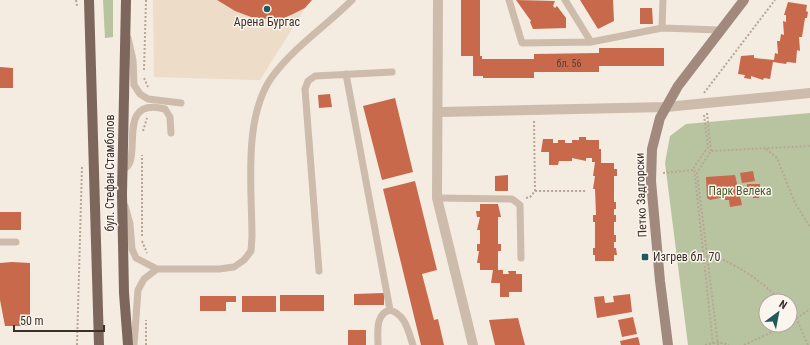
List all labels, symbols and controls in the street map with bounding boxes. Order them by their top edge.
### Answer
marker: Арена Бургас [262,4,272,14]
place label: Арена Бургас [234,15,301,29]
house number: бл. 56 [557,58,581,69]
street label: бул. Стефан Стамболов [103,114,117,232]
street label: Петко Задгорски [633,152,649,238]
park label: Парк Велека [708,184,772,198]
place label: Изгрев бл. 70 [653,250,720,264]
marker: Изгрев бл. 70 [640,252,650,262]
north arrow [758,293,798,333]
text: N [777,298,790,312]
scale bar [14,307,104,333]
text: 50 m [20,314,44,328]

